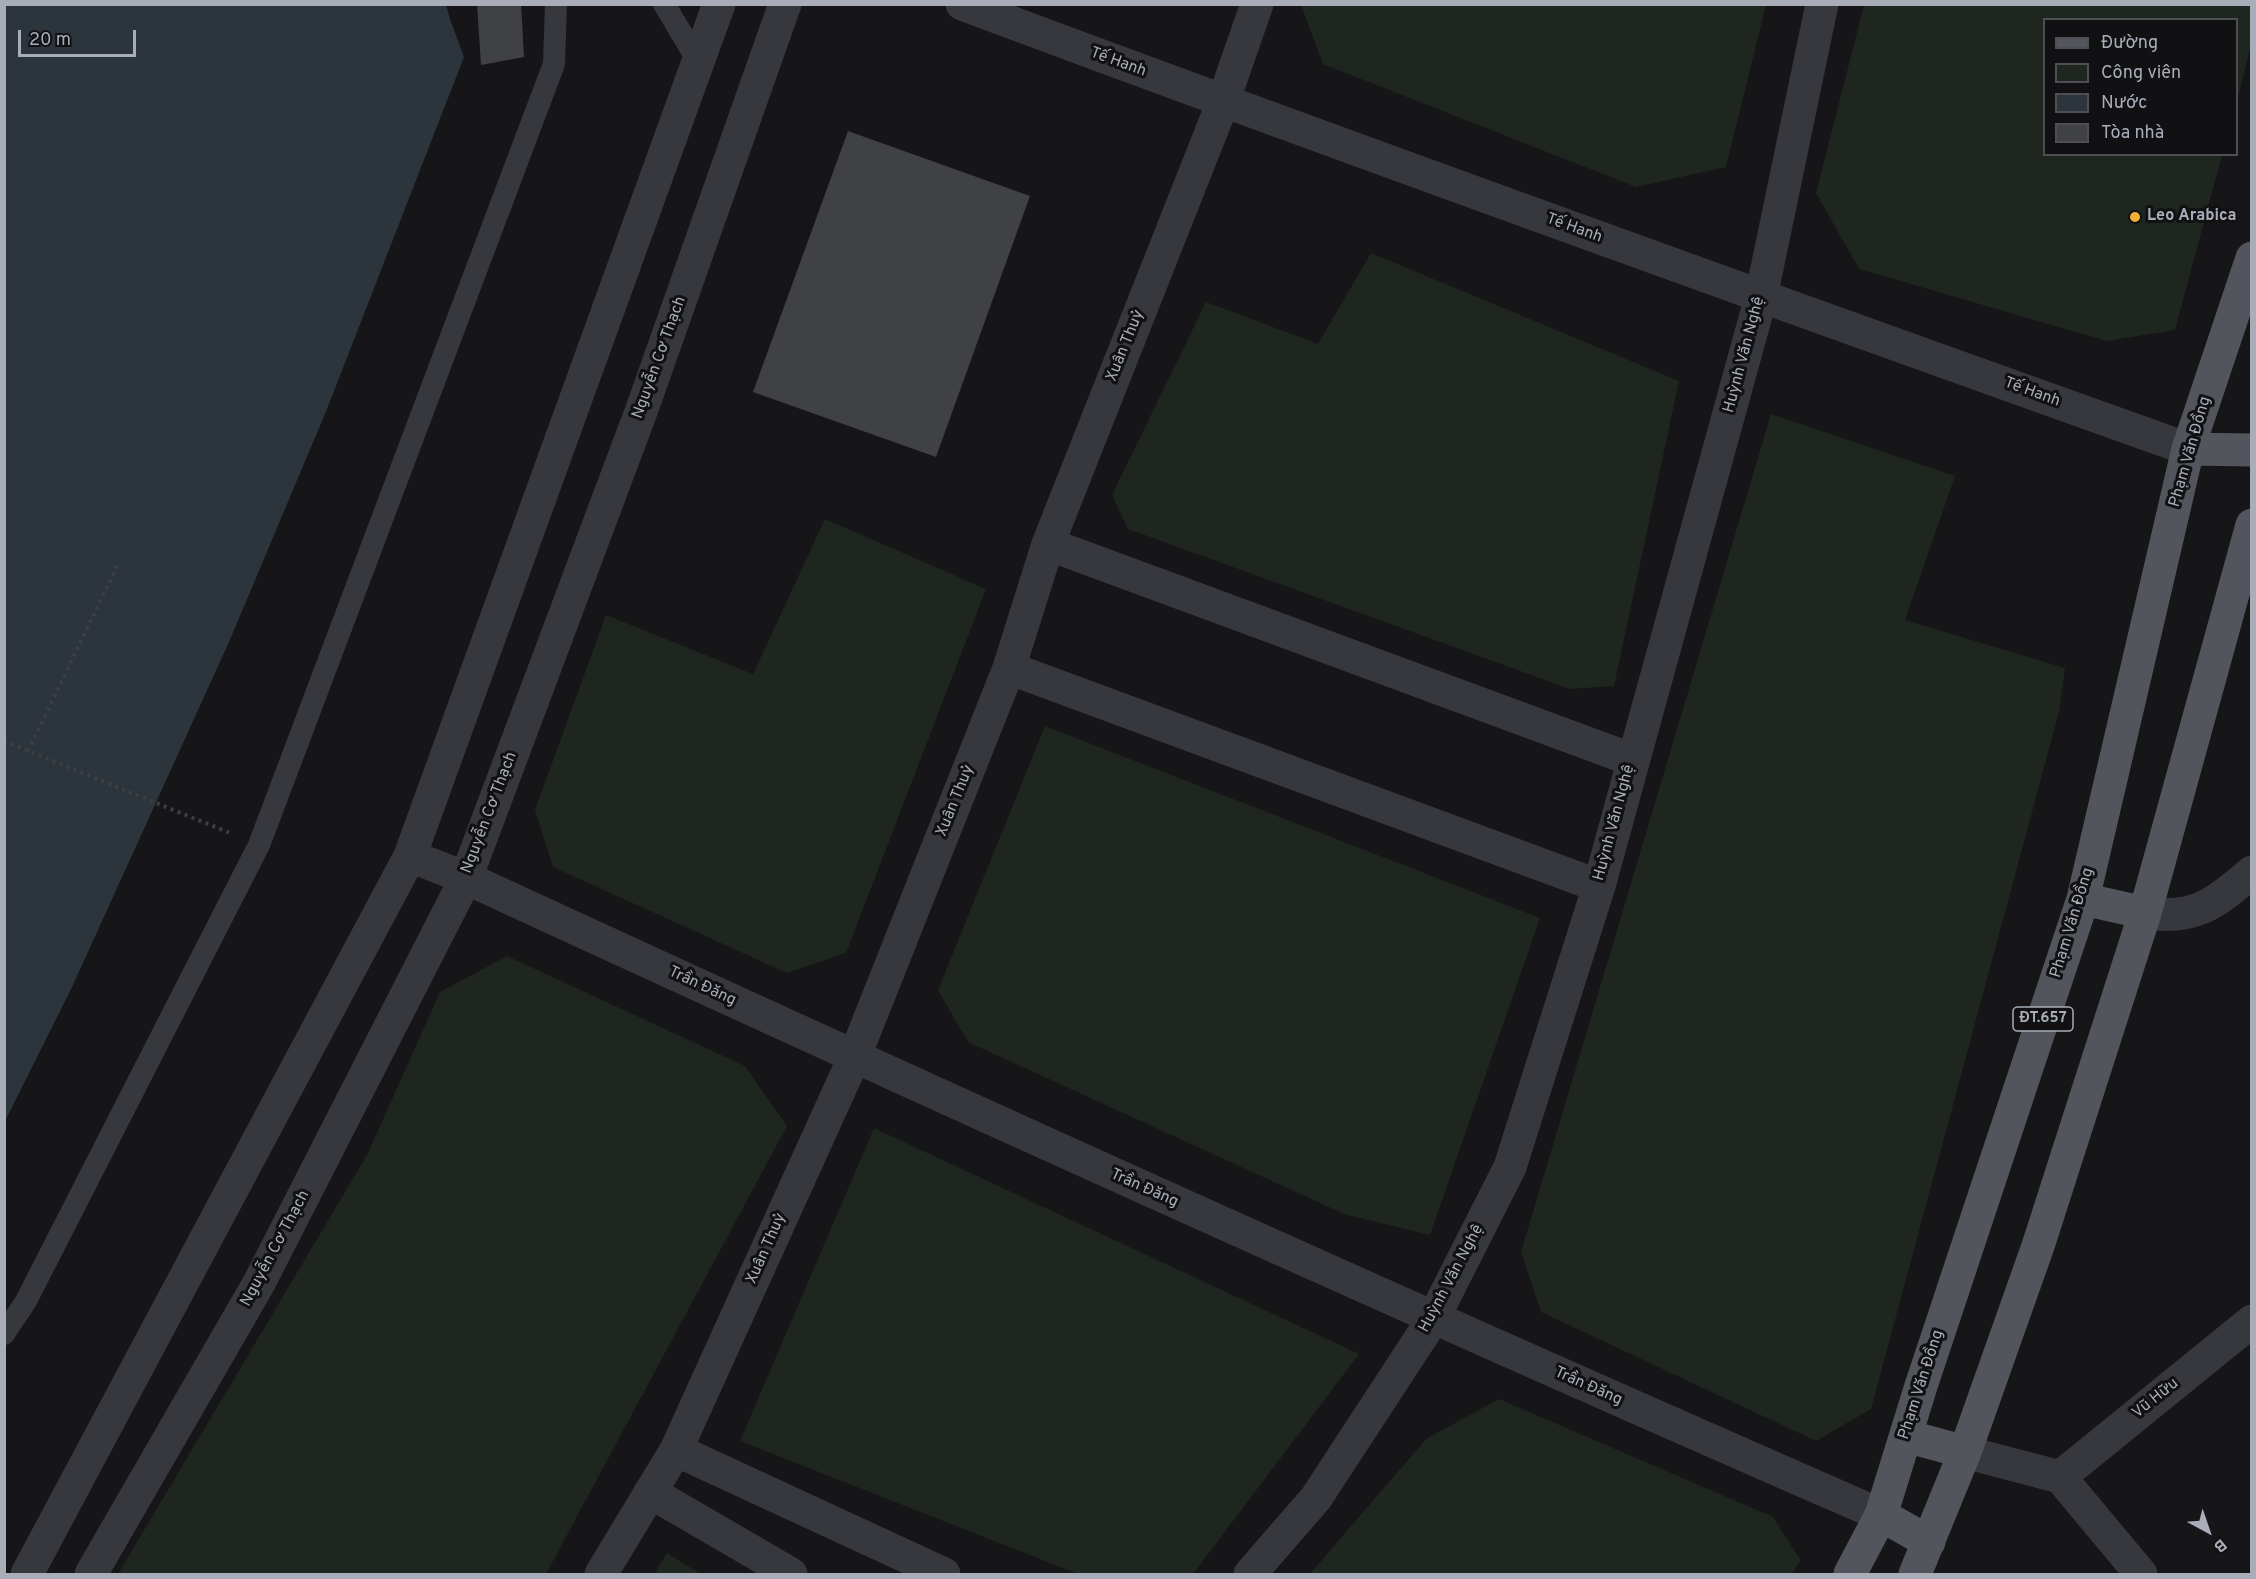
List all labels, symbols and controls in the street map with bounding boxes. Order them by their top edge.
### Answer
scale bar [21,18,140,56]
legend [2043,18,2238,156]
text: 20 m [29,29,71,52]
text: Đường [2101,32,2158,55]
street label: Tế Hanh [1087,44,1149,82]
text: Công viên [2101,62,2181,85]
text: Nước [2101,92,2147,115]
text: Tòa nhà [2101,122,2164,145]
place label: Leo Arabica [2147,207,2236,227]
street label: Tế Hanh [1543,210,1605,248]
marker: Leo Arabica [2128,210,2142,224]
street label: Nguyễn Cơ Thạch [629,294,691,422]
street label: Huỳnh Văn Nghệ [1720,295,1770,415]
street label: Xuân Thuỷ [1103,307,1149,385]
street label: Tế Hanh [2001,374,2063,412]
street label: Phạm Văn Đồng [2166,395,2216,509]
street label: Nguyễn Cơ Thạch [458,749,522,877]
street label: Xuân Thuỷ [933,762,979,840]
street label: Huỳnh Văn Nghệ [1590,763,1640,883]
street label: Phạm Văn Đồng [2047,866,2099,980]
street label: Trần Đăng [665,963,739,1011]
road number: ĐT.657 [2013,1007,2073,1031]
street label: Trần Đăng [1107,1165,1181,1213]
street label: Nguyễn Cơ Thạch [237,1188,315,1310]
street label: Xuân Thuỷ [743,1211,791,1287]
street label: Huỳnh Văn Nghệ [1415,1222,1489,1336]
street label: Phạm Văn Đồng [1895,1328,1949,1442]
street label: Trần Đăng [1551,1363,1625,1411]
street label: Vũ Hữu [2129,1375,2183,1423]
north arrow [2178,1501,2238,1561]
text: B [2209,1534,2230,1556]

